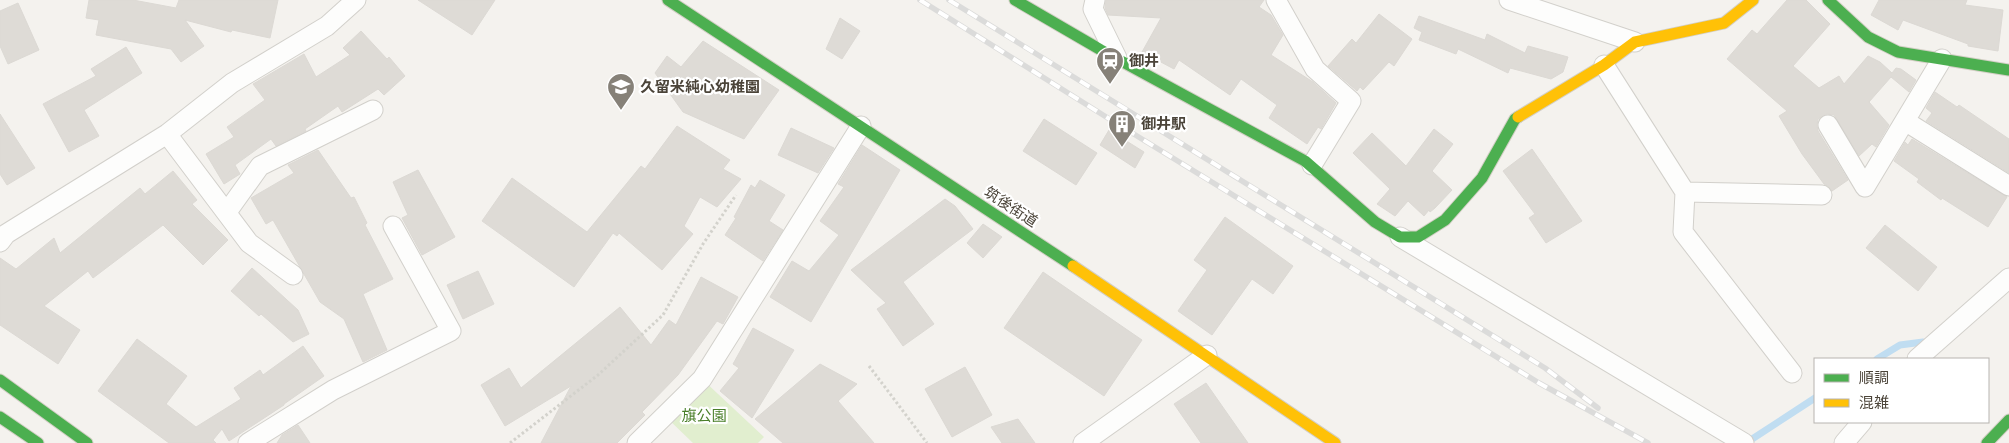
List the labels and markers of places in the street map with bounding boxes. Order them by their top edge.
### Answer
station icon: 御井 [1095,46,1125,85]
place label: 御井 [1129,51,1159,70]
school or university icon: 久留米純心幼稚園 [606,72,636,111]
place label: 久留米純心幼稚園 [640,77,760,96]
building icon: 御井駅 [1107,109,1137,148]
place label: 御井駅 [1141,114,1186,133]

